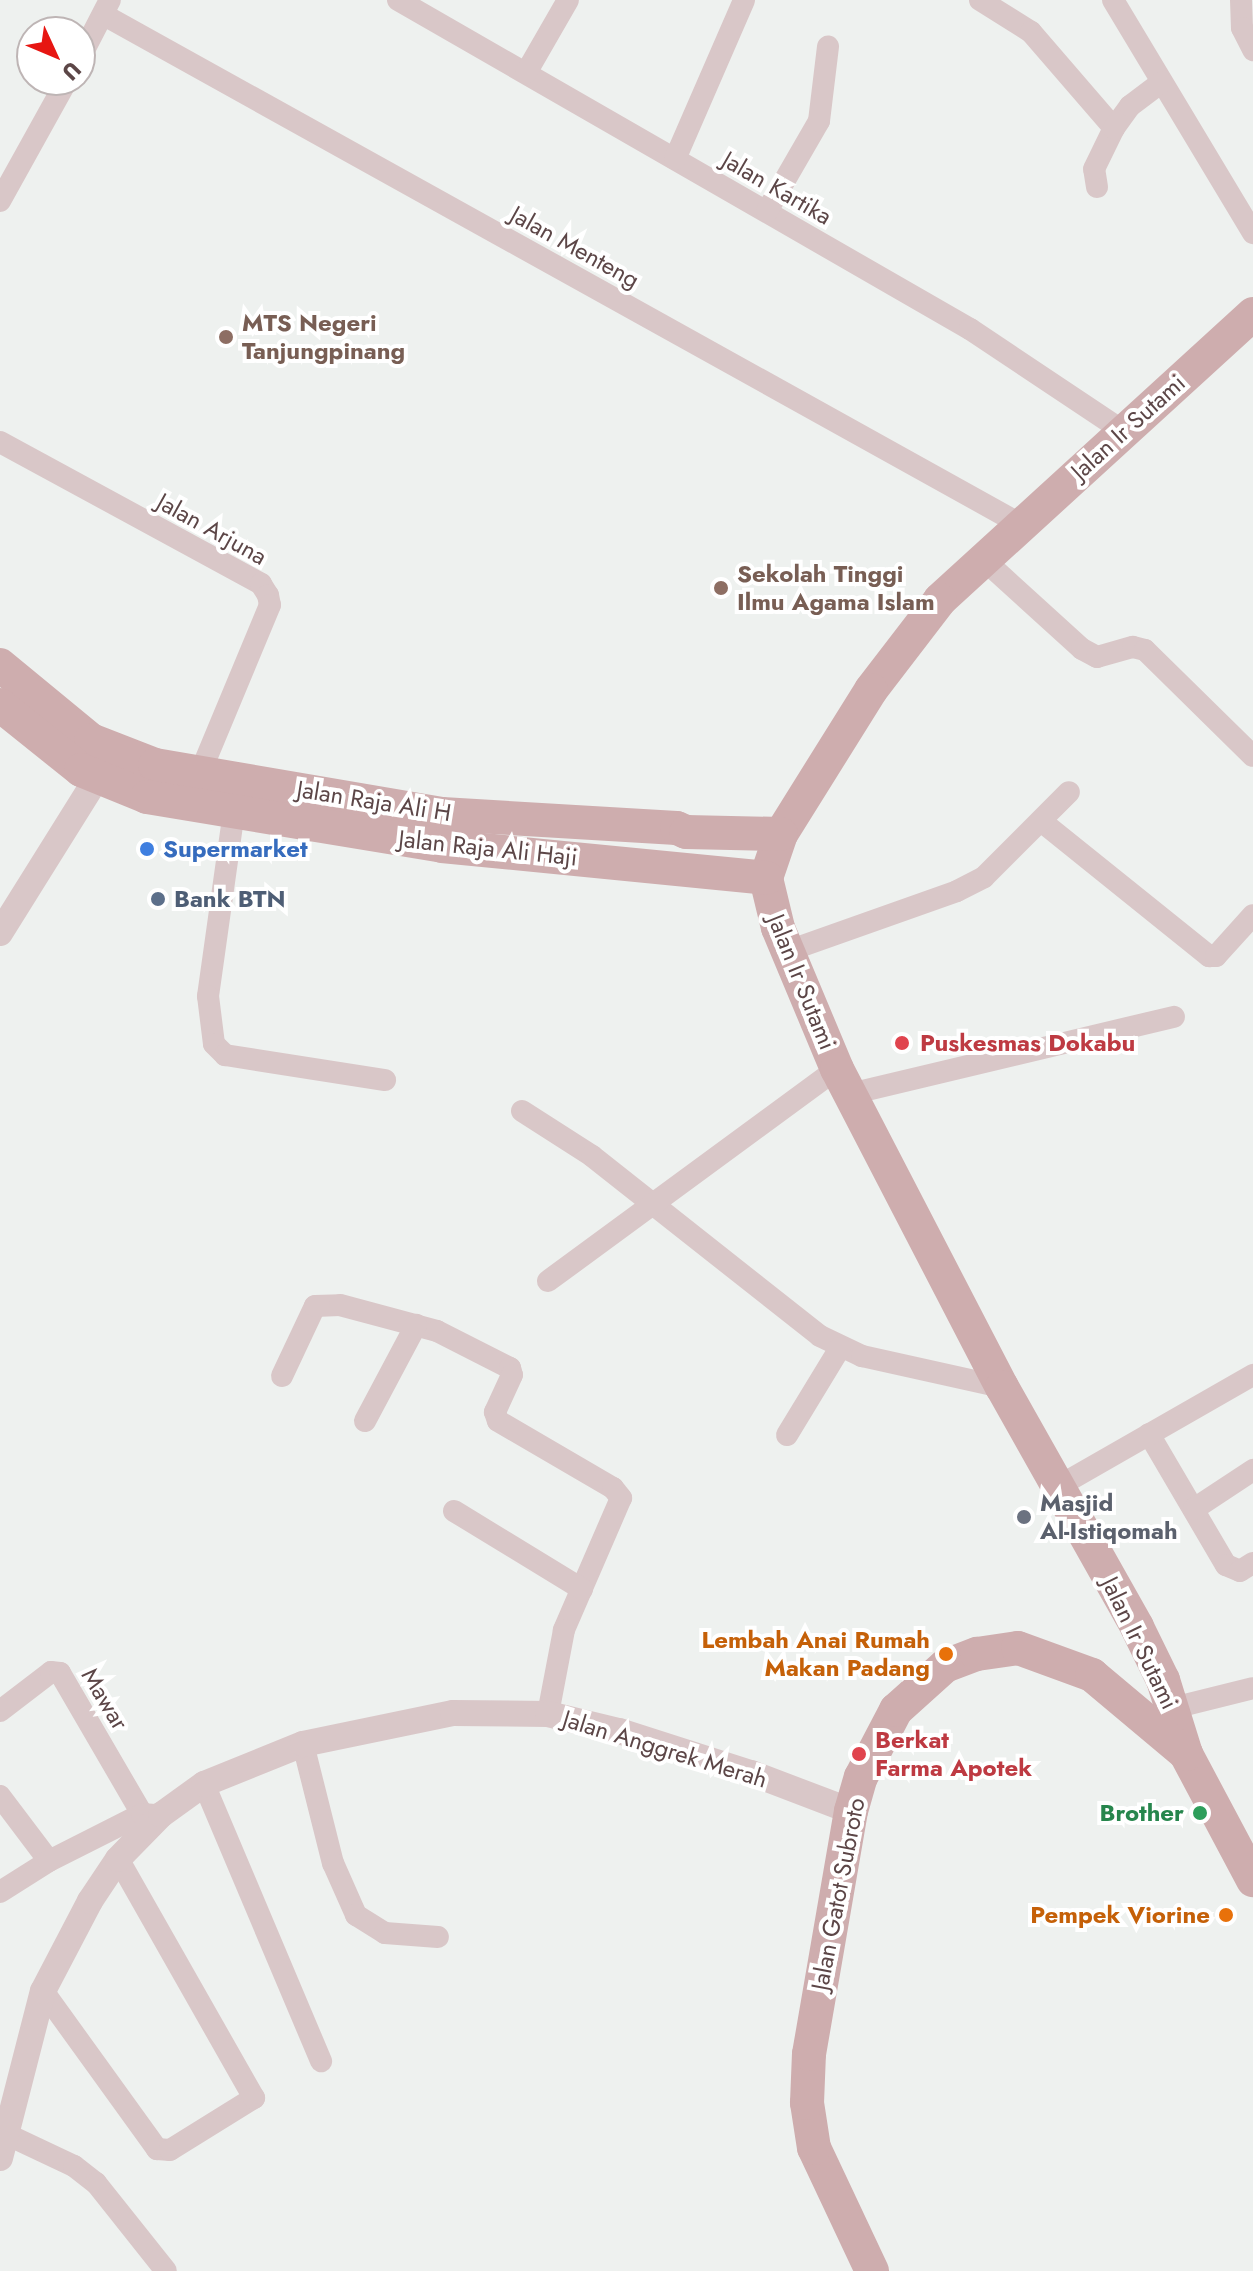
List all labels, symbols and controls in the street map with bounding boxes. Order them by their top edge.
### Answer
north arrow [16,16,96,96]
text: U [55,55,89,88]
street label: Jalan Kartika [717,145,837,231]
street label: Jalan Menteng [505,200,645,294]
place label: MTS Negeri Tanjungpinang [242,309,405,365]
marker: MTS Negeri Tanjungpinang [217,328,235,346]
street label: Jalan Ir Sutami [1065,368,1191,486]
street label: Jalan Arjuna [152,487,272,571]
place label: Sekolah Tinggi Ilmu Agama Islam [737,560,935,616]
marker: Sekolah Tinggi Ilmu Agama Islam [712,579,730,597]
street label: Jalan Raja Ali H [295,775,453,827]
street label: Jalan Raja Ali Haji [397,824,579,872]
place label: Supermarket [163,835,308,863]
marker: Supermarket [138,840,156,858]
place label: Bank BTN [174,885,285,913]
marker: Bank BTN [149,890,167,908]
street label: Jalan Ir Sutami [762,910,842,1054]
place label: Puskesmas Dokabu [920,1029,1135,1057]
marker: Puskesmas Dokabu [891,1032,913,1054]
place label: Masjid Al-Istiqomah [1040,1489,1178,1545]
marker: Masjid Al-Istiqomah [1015,1508,1033,1526]
street label: Jalan Ir Sutami [1096,1572,1184,1714]
place label: Lembah Anai Rumah Makan Padang [701,1626,930,1682]
marker: Lembah Anai Rumah Makan Padang [937,1645,955,1663]
street label: Mawar [75,1663,135,1735]
street label: Jalan Anggrek Merah [559,1704,771,1794]
place label: Berkat Farma Apotek [875,1726,1032,1782]
marker: Berkat Farma Apotek [850,1745,868,1763]
street label: Jalan Gatot Subroto [805,1795,871,1993]
place label: Brother [1099,1799,1184,1827]
marker: Brother [1191,1804,1209,1822]
place label: Pempek Viorine [1030,1901,1210,1929]
marker: Pempek Viorine [1217,1906,1235,1924]

